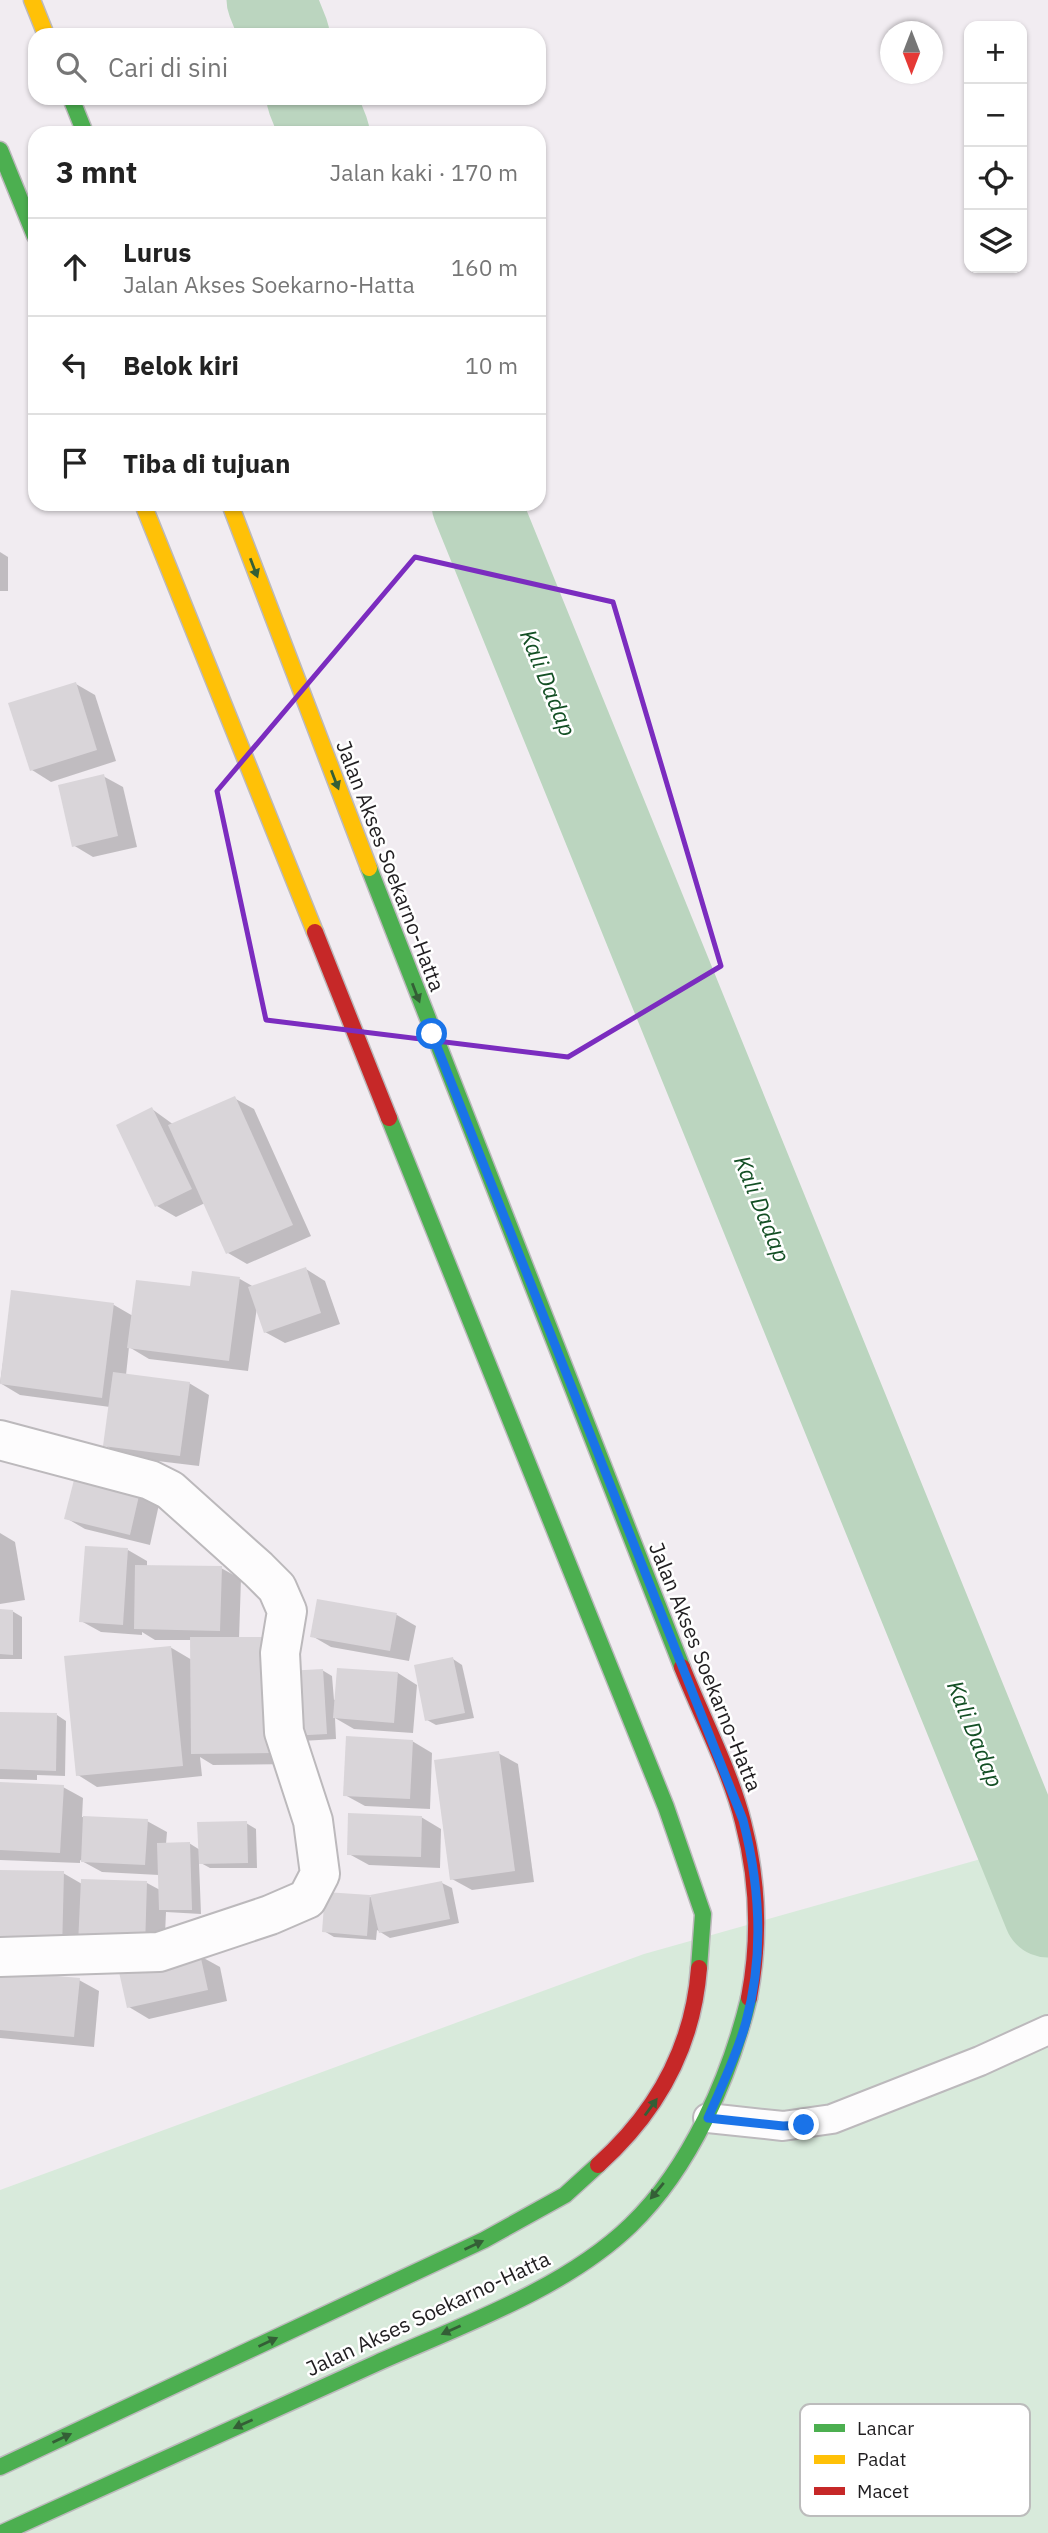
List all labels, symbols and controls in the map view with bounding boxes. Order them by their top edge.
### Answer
north arrow [880,21,943,84]
map controls [964,21,1027,273]
button: + [964,21,1027,84]
search box [28,28,546,105]
icon: search [52,48,90,86]
text: Cari di sini [108,50,228,84]
button: − [964,84,1027,147]
button: locate [964,147,1027,210]
text: 3 mnt [56,152,137,191]
text: Jalan kaki · 170 m [330,157,518,187]
button: layers [964,210,1027,273]
text: Lurus [123,235,191,269]
icon: ahead [56,248,94,286]
text: 160 m [451,252,518,282]
text: Jalan Akses Soekarno-Hatta [123,269,415,299]
icon: left [56,346,94,384]
text: Belok kiri [123,348,239,382]
text: 10 m [465,350,518,380]
icon: arrive [56,444,94,482]
text: Tiba di tujuan [123,446,290,480]
one-way arrow [249,557,260,578]
water label: Kali Dadap [514,625,584,740]
street label: Jalan Akses Soekarno-Hatta [330,736,452,995]
one-way arrow [330,770,341,791]
one-way arrow [411,982,422,1003]
route start [416,1018,447,1049]
water label: Kali Dadap [728,1151,798,1266]
street label: Jalan Akses Soekarno-Hatta [643,1538,769,1795]
water label: Kali Dadap [941,1676,1011,1791]
one-way arrow [644,2098,658,2116]
route end [788,2109,819,2140]
one-way arrow [650,2183,665,2200]
one-way arrow [464,2239,484,2251]
street label: Jalan Akses Soekarno-Hatta [301,2244,554,2382]
one-way arrow [441,2325,461,2336]
one-way arrow [258,2336,278,2347]
legend [800,2404,1030,2516]
text: Lancar [857,2416,914,2440]
one-way arrow [233,2419,254,2430]
one-way arrow [52,2432,72,2444]
text: Padat [857,2447,906,2471]
text: Macet [857,2479,909,2503]

